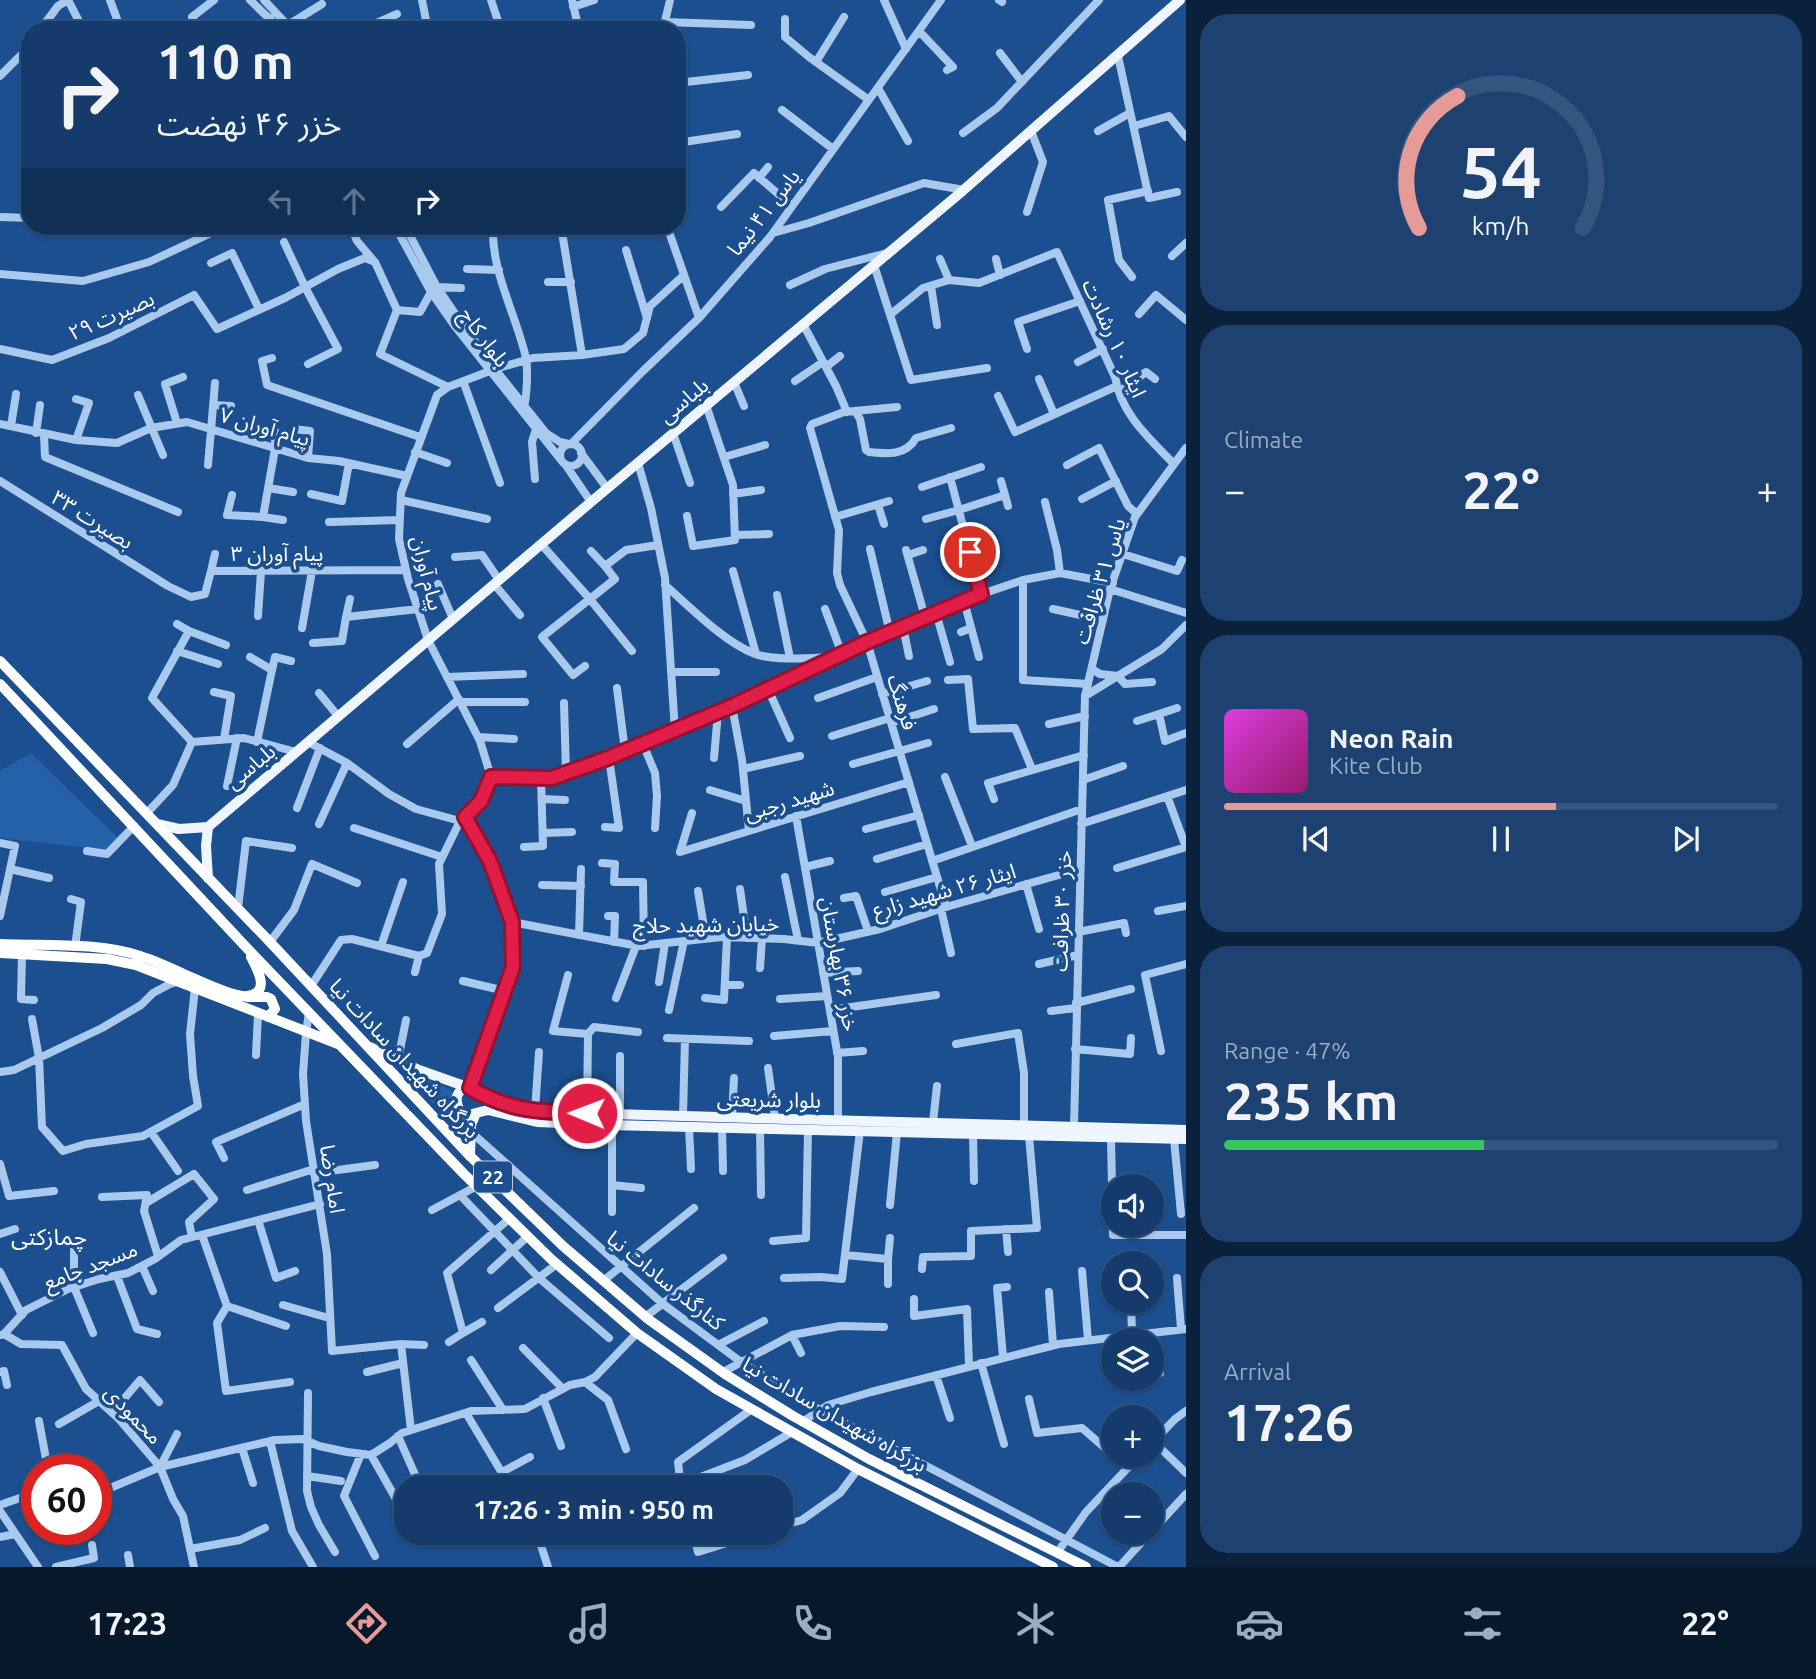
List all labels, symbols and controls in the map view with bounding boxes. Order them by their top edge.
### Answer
text: 110 m [157,33,294,88]
icon: right [42,49,133,140]
text: خزر ۴۶ نهضت [157,105,342,141]
text: 54 [1460,131,1542,213]
street label: یاس ۴۱ نیما [722,164,805,261]
icon: left [262,182,300,220]
icon: ahead [335,182,373,220]
icon: right [408,182,446,220]
text: km/h [1472,212,1530,240]
street label: ایثار ۱۰ رشادت [1077,275,1152,401]
street label: بصیرت ۲۹ [64,285,158,345]
street label: بلوار کاج [452,303,515,374]
street label: بلباسی [653,372,713,428]
street label: پیام آوران ۷ [216,402,313,455]
text: Climate [1224,427,1303,452]
text: 22° [1462,461,1540,519]
text: − [1224,469,1245,511]
text: + [1757,469,1778,511]
street label: بصیرت ۳۳ [47,485,138,554]
street label: یاس ۳۱ ظرافت [1068,515,1131,647]
pin [940,522,1000,582]
street label: پیام آوران [402,533,449,614]
icon: arrive [951,533,989,571]
street label: پیام آوران ۳ [231,541,323,570]
street label: فرهنگ [882,671,923,733]
text: Neon Rain [1329,724,1454,753]
street label: بلباسی [220,738,280,794]
text: Kite Club [1329,753,1423,778]
street label: شهید رجبی [741,775,837,826]
icon: previous [1297,820,1335,858]
icon: pause [1482,820,1520,858]
icon: next [1667,820,1705,858]
street label: خزر ۳۰ ظرافت [1047,850,1076,972]
street label: ایثار ۲۶ شهید زارع [870,858,1020,926]
street label: خزر ۳۶ بهارستان [815,895,864,1033]
street label: خیابان شهید حلاج [633,911,780,941]
street label: بزرگراه شهیدان سادات نیا [324,973,485,1143]
text: Range · 47% [1224,1038,1351,1063]
text: 235 km [1224,1072,1398,1130]
position arrow [550,1076,624,1150]
street label: بلوار شریعتی [717,1086,821,1113]
street label: امام رضا [311,1143,350,1216]
road number: 22 [474,1162,512,1192]
map controls [1101,1174,1164,1545]
button: sound [1101,1174,1164,1237]
district label: چمازکتی [11,1224,87,1252]
street label: کنارگذر سادات نیا [602,1225,730,1336]
street label: مسجد جامع [40,1236,142,1298]
button: search [1101,1251,1164,1314]
button: layers [1101,1328,1164,1391]
street label: بزرگراه شهیدان سادات نیا [738,1351,931,1477]
text: Arrival [1224,1359,1291,1384]
street label: محمودی [99,1380,168,1449]
text: 17:26 [1224,1393,1354,1451]
button: + [1101,1405,1164,1468]
speed limit sign: 60 [21,1454,112,1545]
button: − [1101,1482,1164,1545]
text: 17:26 · 3 min · 950 m [473,1495,714,1524]
icon: directions [342,1599,391,1648]
icon: music [565,1599,614,1648]
icon: phone [788,1599,837,1648]
icon: climate [1011,1599,1060,1648]
icon: car [1235,1599,1284,1648]
icon: filters [1458,1599,1507,1648]
text: 17:23 [87,1605,167,1641]
text: 22° [1681,1605,1729,1641]

